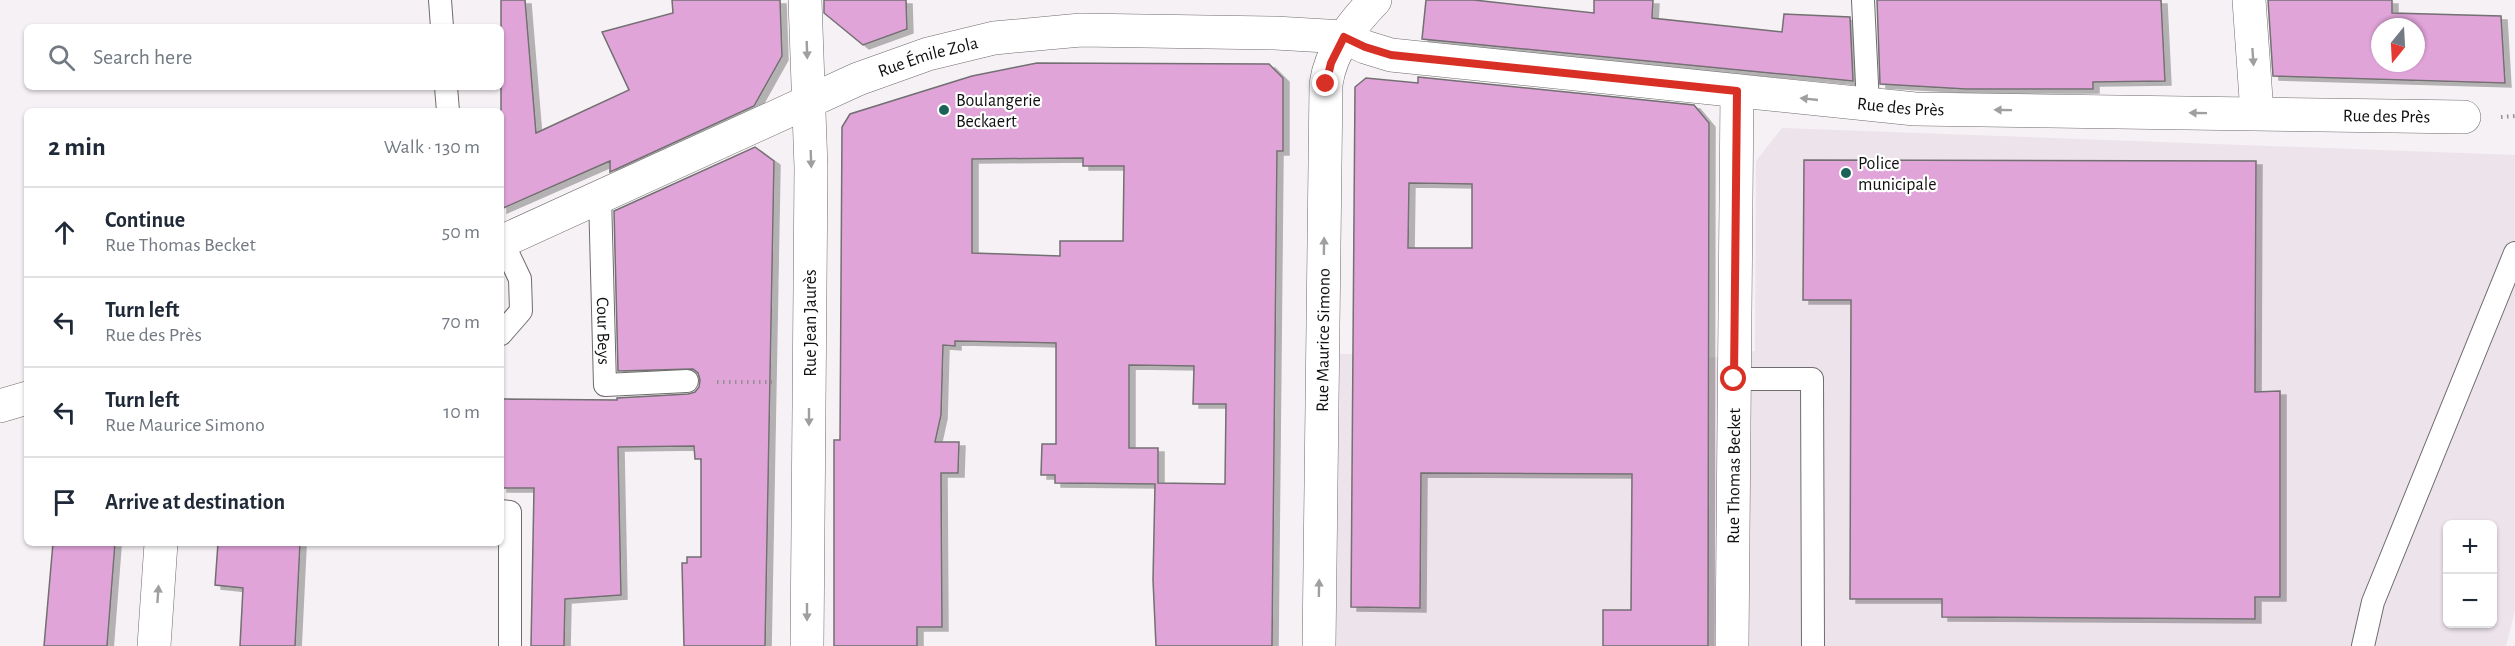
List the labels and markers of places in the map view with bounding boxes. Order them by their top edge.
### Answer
place label: Boulangerie Beckaert [956,92,1041,131]
marker: Boulangerie Beckaert [937,103,951,117]
place label: Police municipale [1858,155,1937,194]
marker: Police municipale [1839,166,1853,180]

